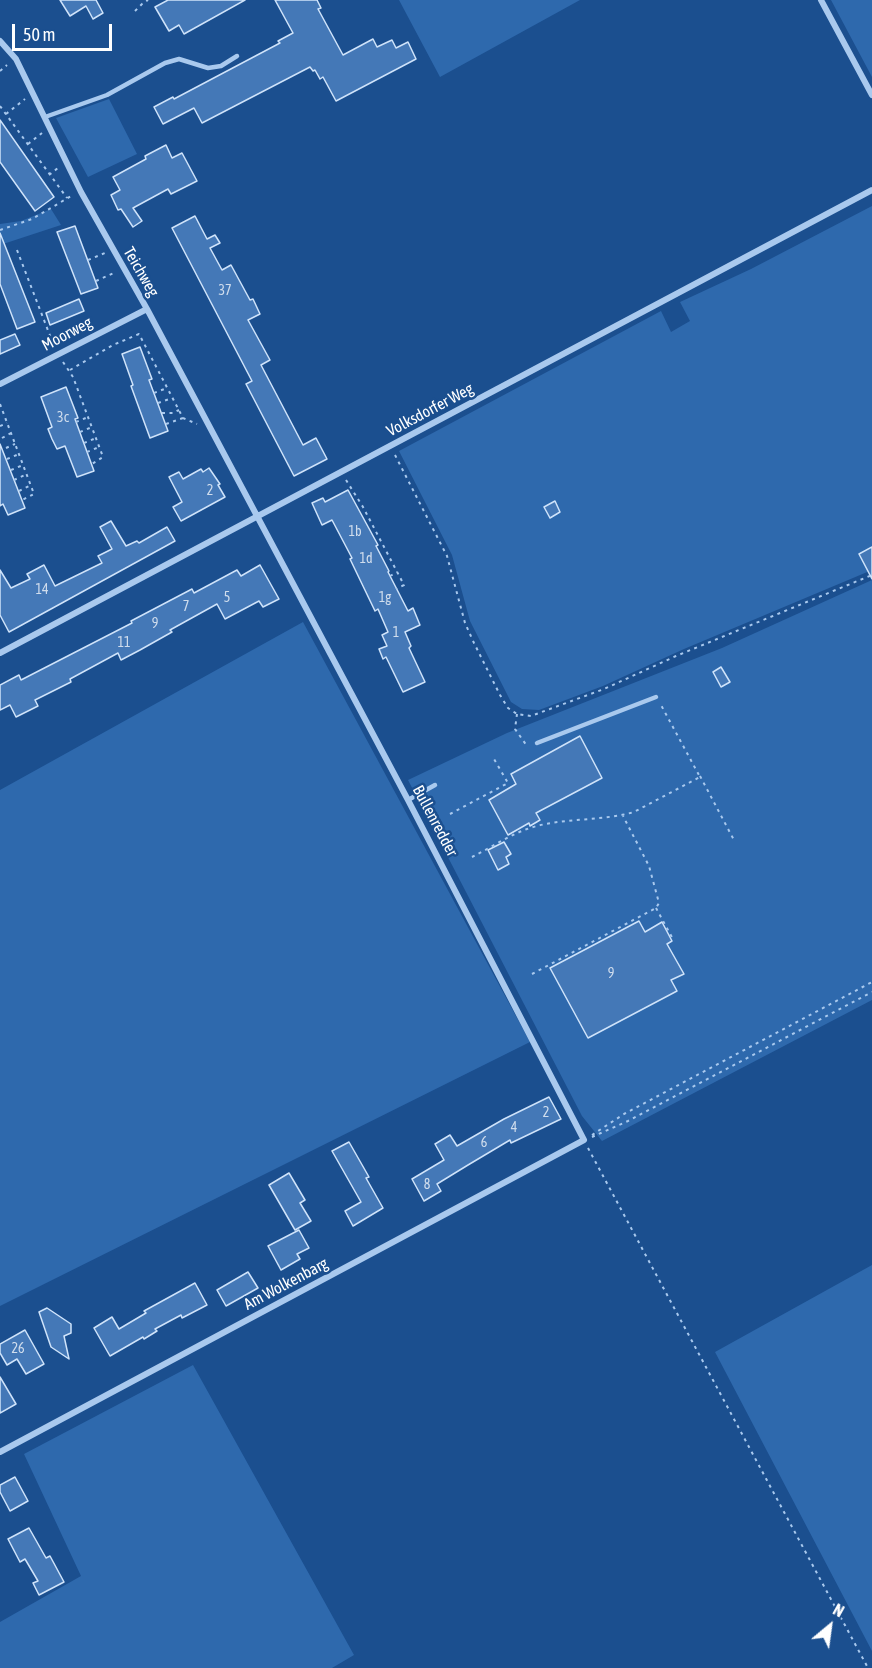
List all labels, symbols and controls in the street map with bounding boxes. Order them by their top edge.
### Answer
scale bar [15,12,116,50]
text: 50 m [23,24,55,45]
street label: Teichweg [119,244,163,300]
house number: 37 [218,283,232,299]
street label: Moorweg [39,313,95,355]
street label: Volksdorfer Weg [383,379,477,441]
house number: 3c [57,410,69,426]
house number: 2 [207,483,213,499]
house number: 1b [348,524,362,540]
house number: 1d [359,551,373,567]
house number: 14 [35,582,49,598]
house number: 5 [224,590,230,606]
house number: 1g [379,590,391,606]
house number: 7 [183,599,189,615]
house number: 9 [152,616,158,632]
house number: 1 [393,625,399,641]
house number: 11 [117,635,131,651]
street label: Bullenredder [408,782,462,860]
house number: 9 [608,966,614,982]
house number: 2 [543,1105,549,1121]
house number: 4 [511,1120,517,1136]
house number: 6 [481,1135,487,1151]
house number: 8 [424,1177,430,1193]
street label: Am Wolkenbarg [241,1254,331,1314]
house number: 26 [11,1341,25,1357]
north arrow [800,1596,860,1656]
text: N [830,1600,847,1620]

